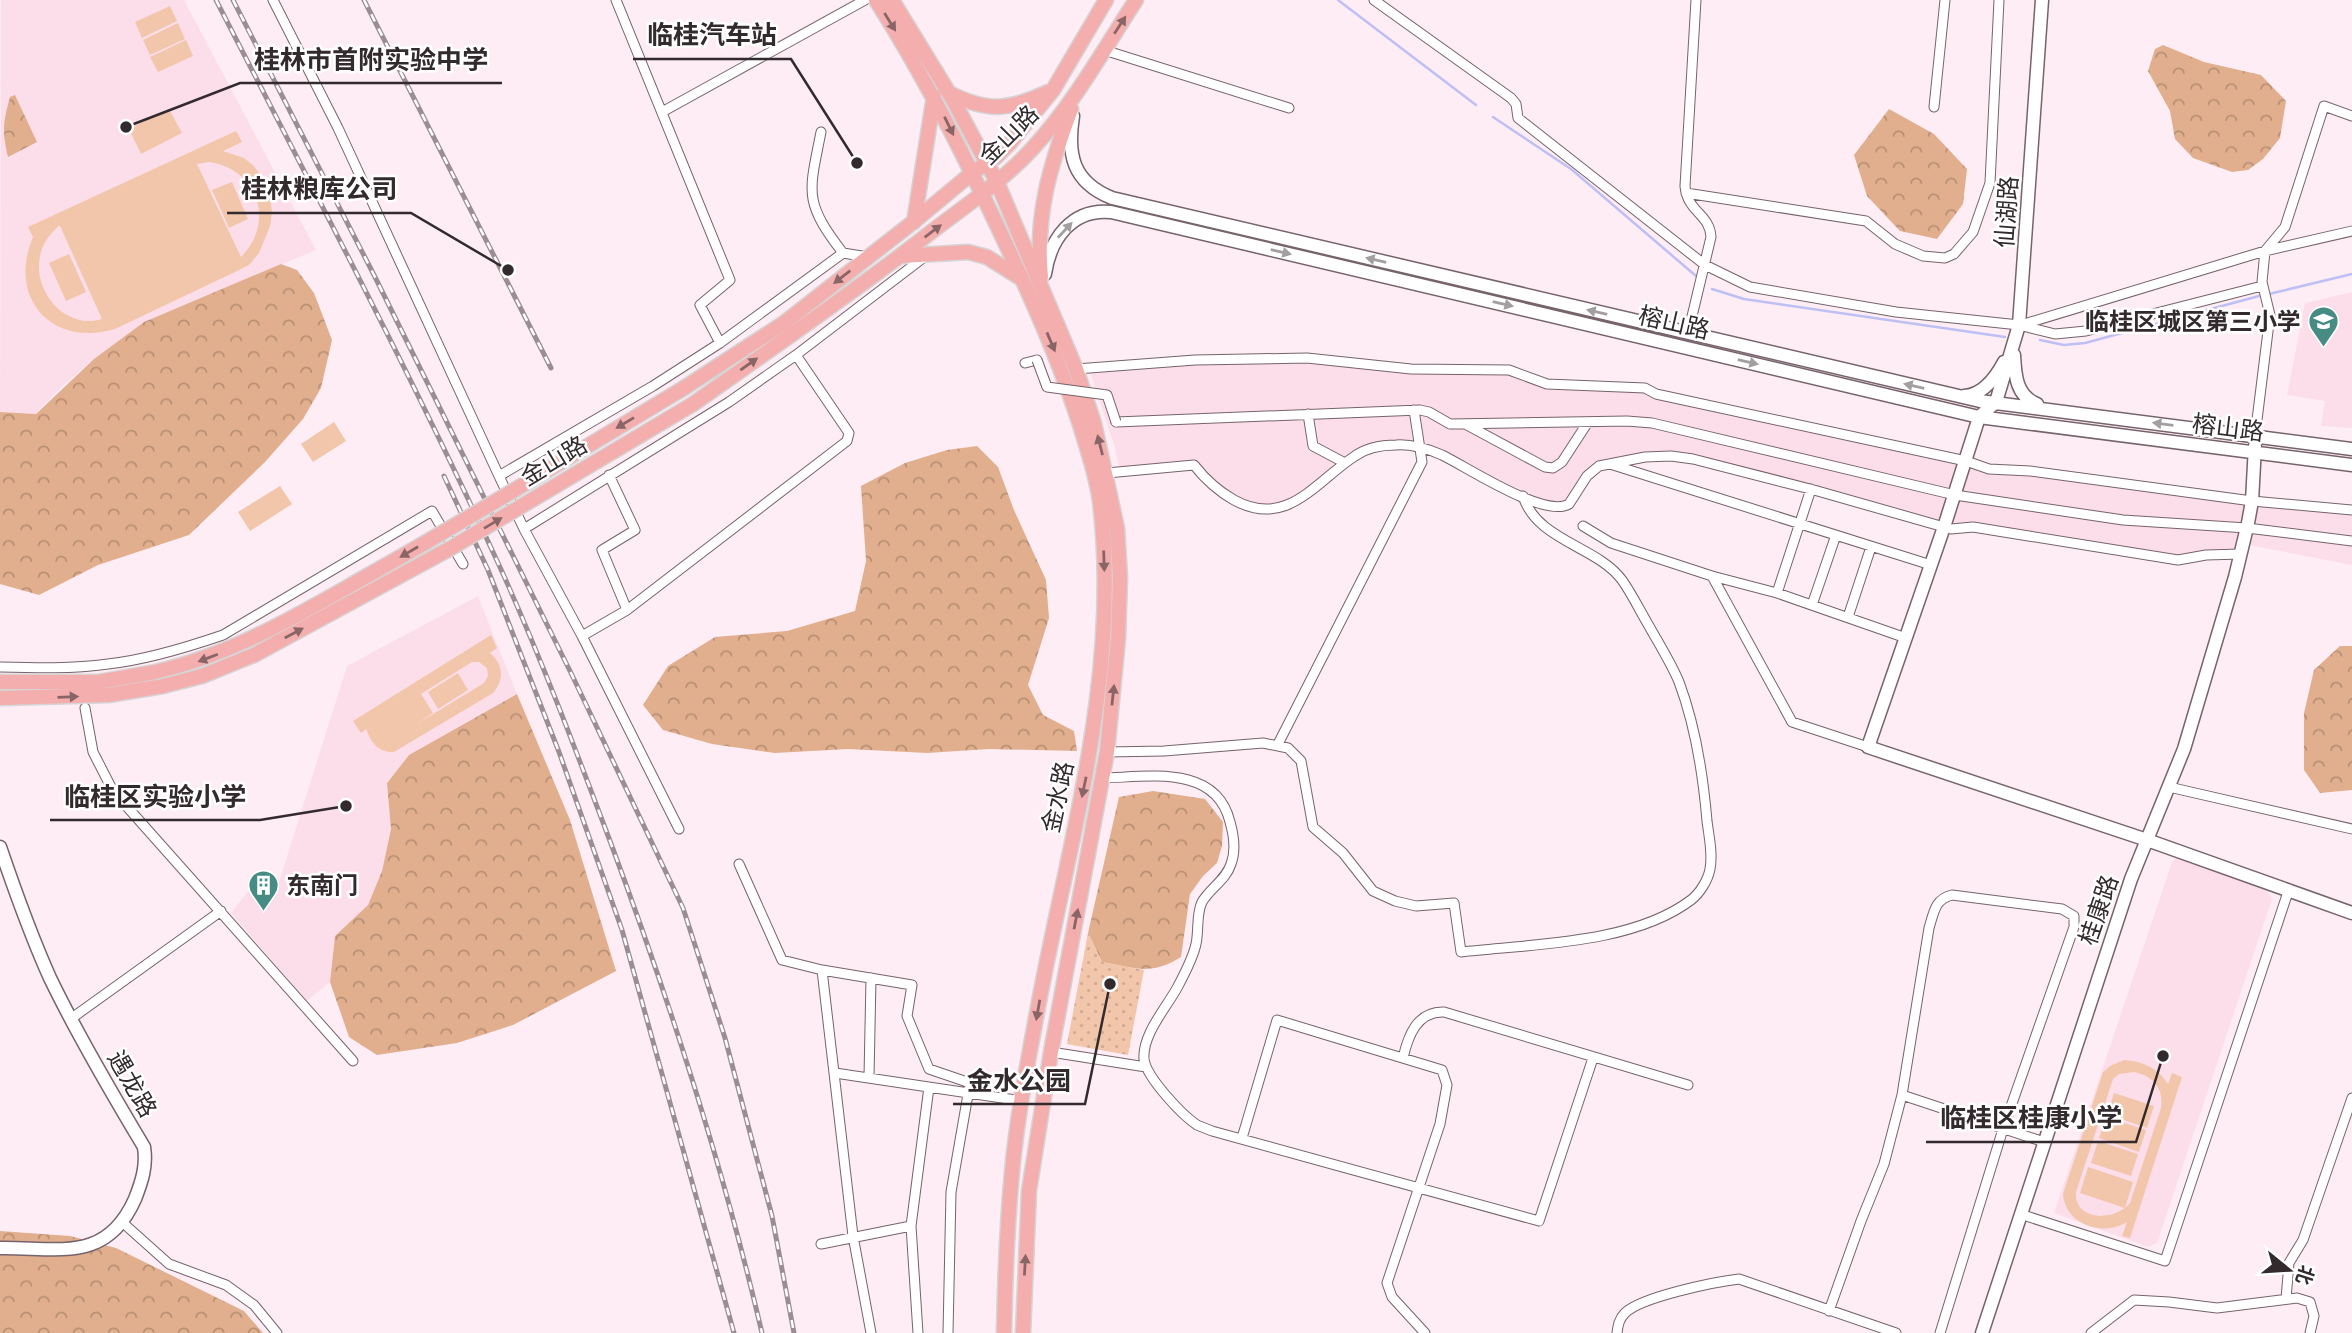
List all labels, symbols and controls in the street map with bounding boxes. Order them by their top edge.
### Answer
callout: 临桂汽车站 [633,12,791,59]
one-way arrow [884,13,897,32]
one-way arrow [1113,15,1126,35]
text: 临桂汽车站 [647,18,777,51]
callout: 桂林市首附实验中学 [240,36,502,83]
text: 桂林市首附实验中学 [254,43,488,76]
street label: 金山路 [972,98,1045,171]
one-way arrow [943,116,954,136]
callout: 桂林粮库公司 [227,166,411,213]
text: 桂林粮库公司 [241,172,397,205]
street label: 仙湖路 [1989,175,2024,249]
one-way arrow [1057,221,1073,239]
one-way arrow [923,223,941,238]
one-way arrow [1270,247,1292,258]
one-way arrow [1365,254,1387,265]
one-way arrow [834,269,852,284]
one-way arrow [1492,299,1514,310]
street label: 榕山路 [1636,299,1713,346]
school or university icon: 临桂区城区第三小学 [2307,305,2341,349]
one-way arrow [1586,306,1608,317]
place label: 临桂区城区第三小学 [2085,306,2301,337]
one-way arrow [1045,332,1056,353]
one-way arrow [740,357,758,371]
one-way arrow [1737,357,1759,368]
one-way arrow [1903,380,1925,391]
street label: 榕山路 [2190,408,2266,447]
one-way arrow [616,417,635,430]
one-way arrow [2152,418,2174,429]
street label: 金山路 [515,429,593,492]
one-way arrow [1094,434,1105,456]
one-way arrow [484,517,503,529]
one-way arrow [399,546,418,558]
one-way arrow [1098,551,1109,573]
one-way arrow [284,627,304,639]
one-way arrow [197,652,218,663]
one-way arrow [1108,684,1119,706]
one-way arrow [57,691,79,702]
street label: 金水路 [1035,758,1080,835]
callout: 临桂区实验小学 [50,773,260,820]
one-way arrow [1078,776,1089,798]
text: 临桂区实验小学 [64,780,246,813]
building icon: 东南门 [246,869,280,913]
place label: 东南门 [286,870,358,901]
street label: 桂康路 [2072,871,2125,949]
one-way arrow [1070,908,1081,930]
one-way arrow [1032,999,1043,1021]
street label: 遇龙路 [101,1045,164,1123]
callout: 金水公园 [953,1057,1085,1104]
text: 金水公园 [967,1064,1071,1097]
callout: 临桂区桂康小学 [1926,1095,2136,1142]
text: 临桂区桂康小学 [1940,1101,2122,1134]
north arrow [2254,1235,2324,1305]
one-way arrow [1020,1254,1031,1276]
text: 北 [2291,1263,2320,1288]

